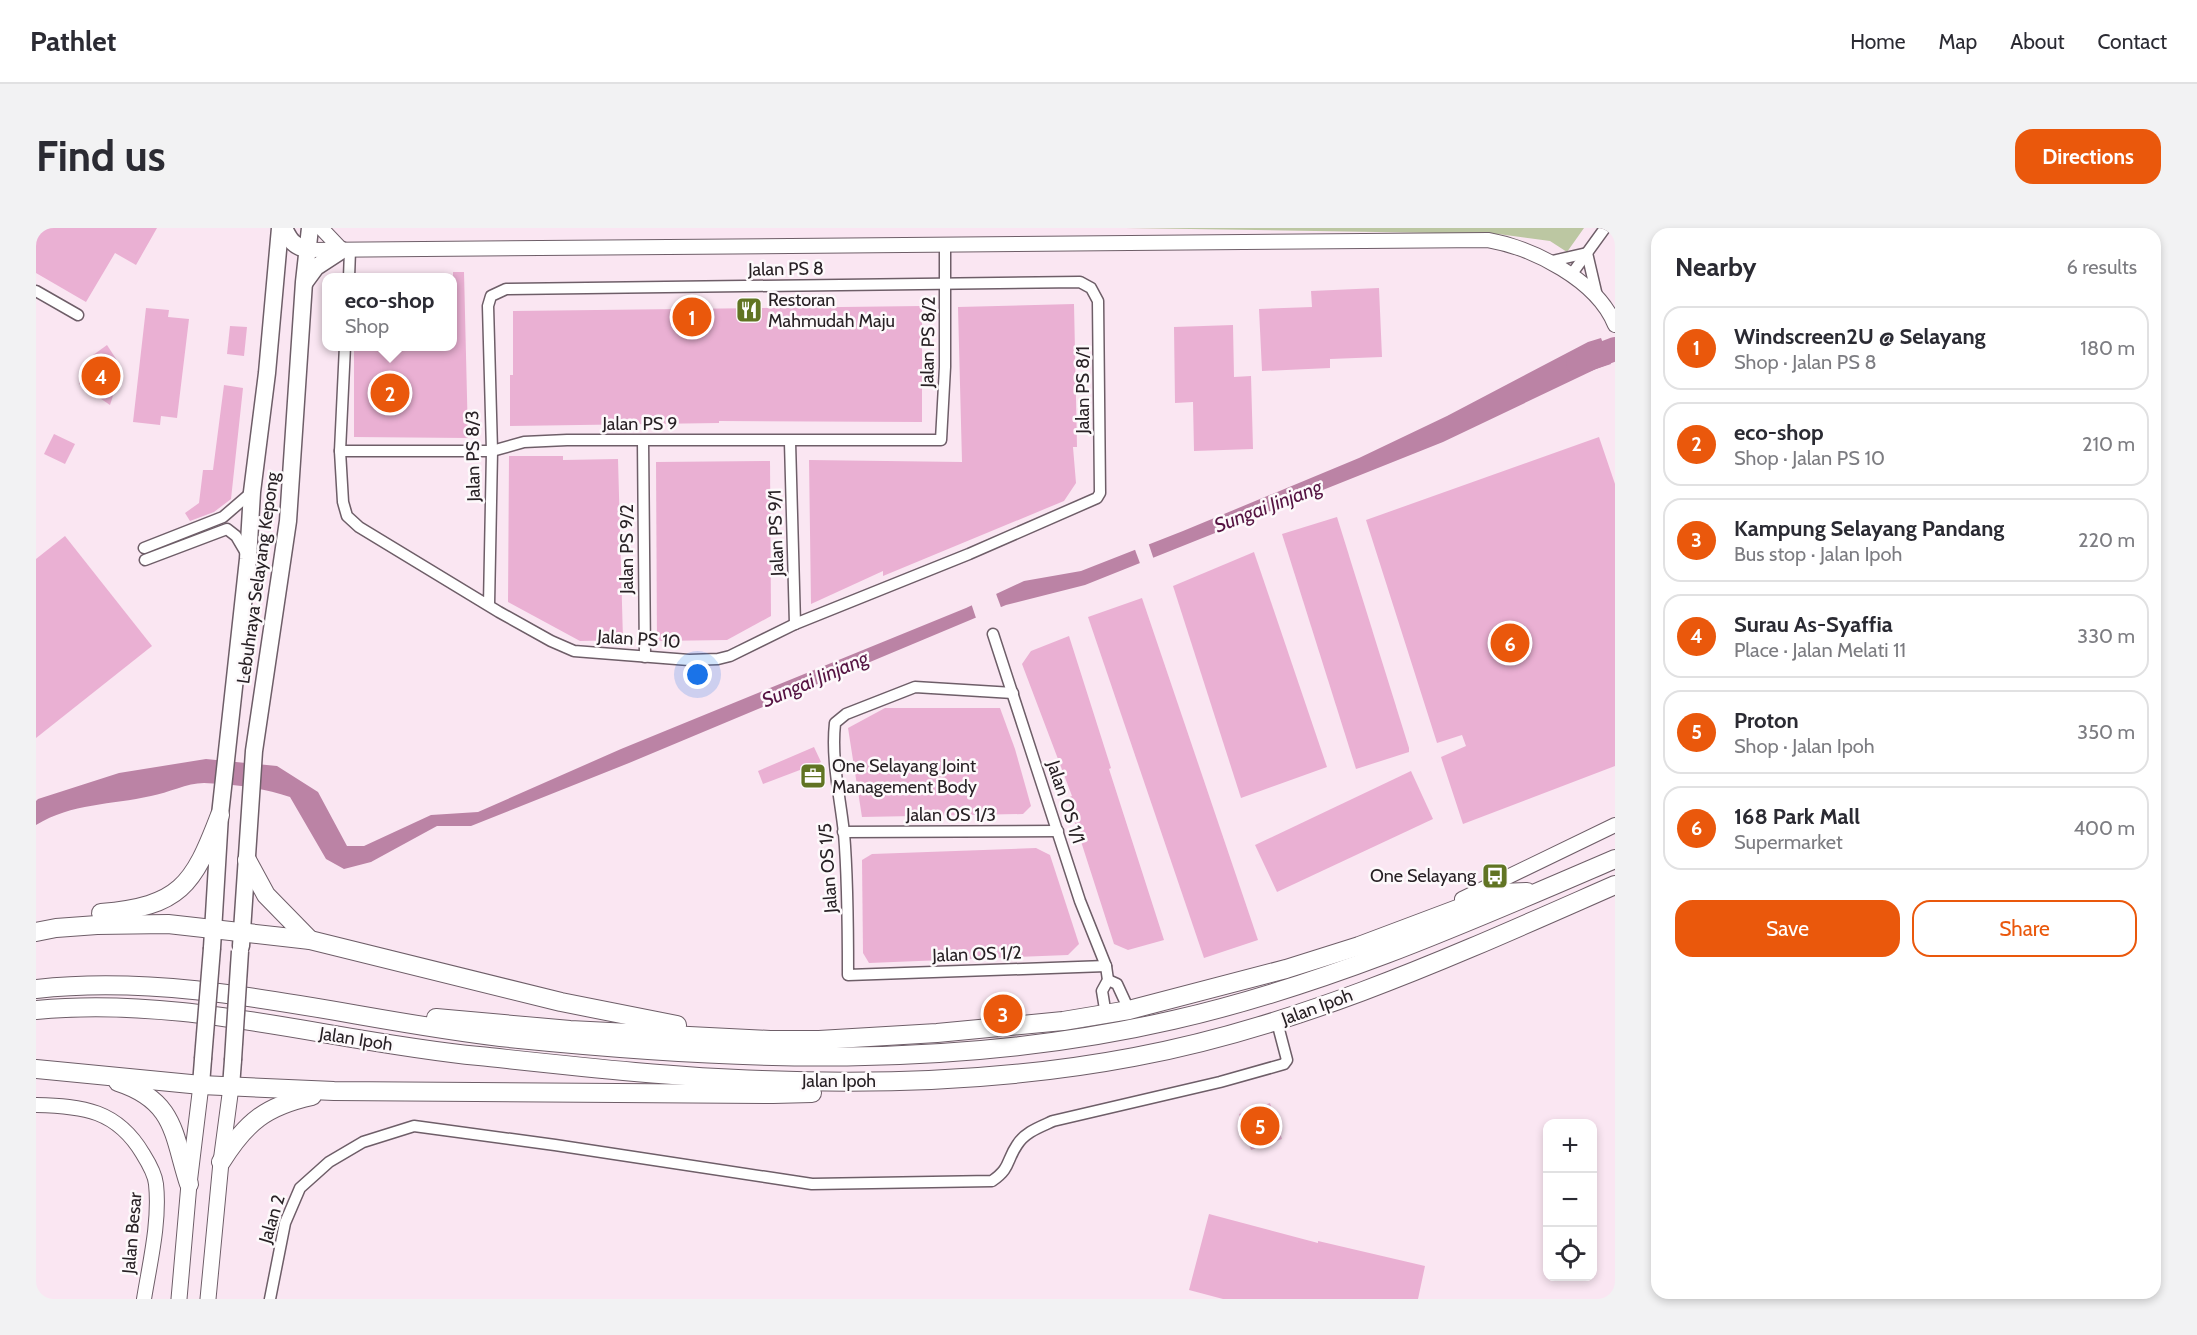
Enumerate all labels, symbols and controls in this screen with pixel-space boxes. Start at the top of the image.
text: Pathlet [30,24,116,58]
text: Home [1850,29,1906,54]
text: Map [1939,29,1977,54]
text: About [2010,29,2064,54]
text: Contact [2097,29,2167,54]
button: Directions [2015,129,2161,184]
text: Find us [36,130,165,182]
text: Nearby [1675,251,1756,283]
text: 6 results [2066,255,2137,279]
street label: Jalan PS 8 [747,257,824,281]
popup [322,273,457,351]
text: eco-shop [345,287,434,314]
place label: Restoran Mahmudah Maju [768,289,895,332]
pin: 1 [672,294,712,340]
restaurant icon: Restoran Mahmudah Maju [734,295,764,325]
street label: Jalan PS 8/2 [916,296,940,389]
text: Shop [345,314,389,338]
text: Windscreen2U @ Selayang [1734,323,1986,350]
text: 1 [1693,336,1700,360]
text: 180 m [2080,336,2135,360]
street label: Jalan PS 8/1 [1072,346,1094,435]
text: Shop · Jalan PS 8 [1734,350,1877,374]
pin: 4 [82,354,120,398]
pin: 2 [370,370,410,416]
street label: Jalan PS 8/3 [461,410,485,503]
street label: Jalan PS 9 [601,413,678,435]
text: eco-shop [1734,419,1824,446]
text: 2 [1691,432,1702,456]
text: 210 m [2082,432,2135,456]
text: Shop · Jalan PS 10 [1734,446,1885,470]
street label: Lebuhraya Selayang Kepong [232,470,284,685]
water label: Sungai Jinjang [1211,474,1326,538]
street label: Jalan PS 9/1 [764,490,789,577]
street label: Jalan PS 9/2 [616,504,638,595]
text: Kampung Selayang Pandang [1734,515,2004,542]
text: 3 [1691,528,1702,552]
text: 220 m [2078,528,2135,552]
text: Bus stop · Jalan Ipoh [1734,542,1902,566]
text: Surau As-Syaffia [1734,611,1893,638]
pin: 6 [1490,620,1530,666]
text: 4 [1690,624,1703,648]
text: 330 m [2077,624,2135,648]
street label: Jalan PS 10 [596,625,681,653]
text: Place · Jalan Melati 11 [1734,638,1906,662]
water label: Sungai Jinjang [758,645,873,712]
your location [683,660,712,689]
text: Proton [1734,707,1799,734]
text: 5 [1691,720,1702,744]
text: 350 m [2077,720,2135,744]
text: Shop · Jalan Ipoh [1734,734,1875,758]
place label: One Selayang Joint Management Body [832,755,977,798]
street label: Jalan OS 1/1 [1042,757,1090,846]
office icon: One Selayang Joint Management Body [798,761,828,791]
text: 168 Park Mall [1734,803,1860,830]
street label: Jalan OS 1/3 [905,804,996,826]
text: 6 [1691,816,1702,840]
text: 400 m [2073,816,2135,840]
street label: Jalan OS 1/5 [814,822,842,915]
text: Supermarket [1734,830,1843,854]
bus stop icon: One Selayang [1480,861,1510,891]
place label: One Selayang [1370,865,1477,887]
button: Save [1675,900,1900,957]
button: Share [1912,900,2137,957]
street label: Jalan OS 1/2 [931,941,1022,967]
street label: Jalan Ipoh [1277,984,1356,1030]
pin: 3 [984,992,1022,1036]
street label: Jalan Ipoh [317,1022,394,1056]
street label: Jalan Ipoh [801,1070,876,1092]
pin: 5 [1240,1104,1280,1148]
map controls [1543,1119,1597,1281]
button: + [1543,1119,1597,1173]
button: − [1543,1173,1597,1227]
street label: Jalan Besar [117,1191,147,1276]
street label: Jalan 2 [254,1192,290,1247]
button: locate [1543,1227,1597,1281]

